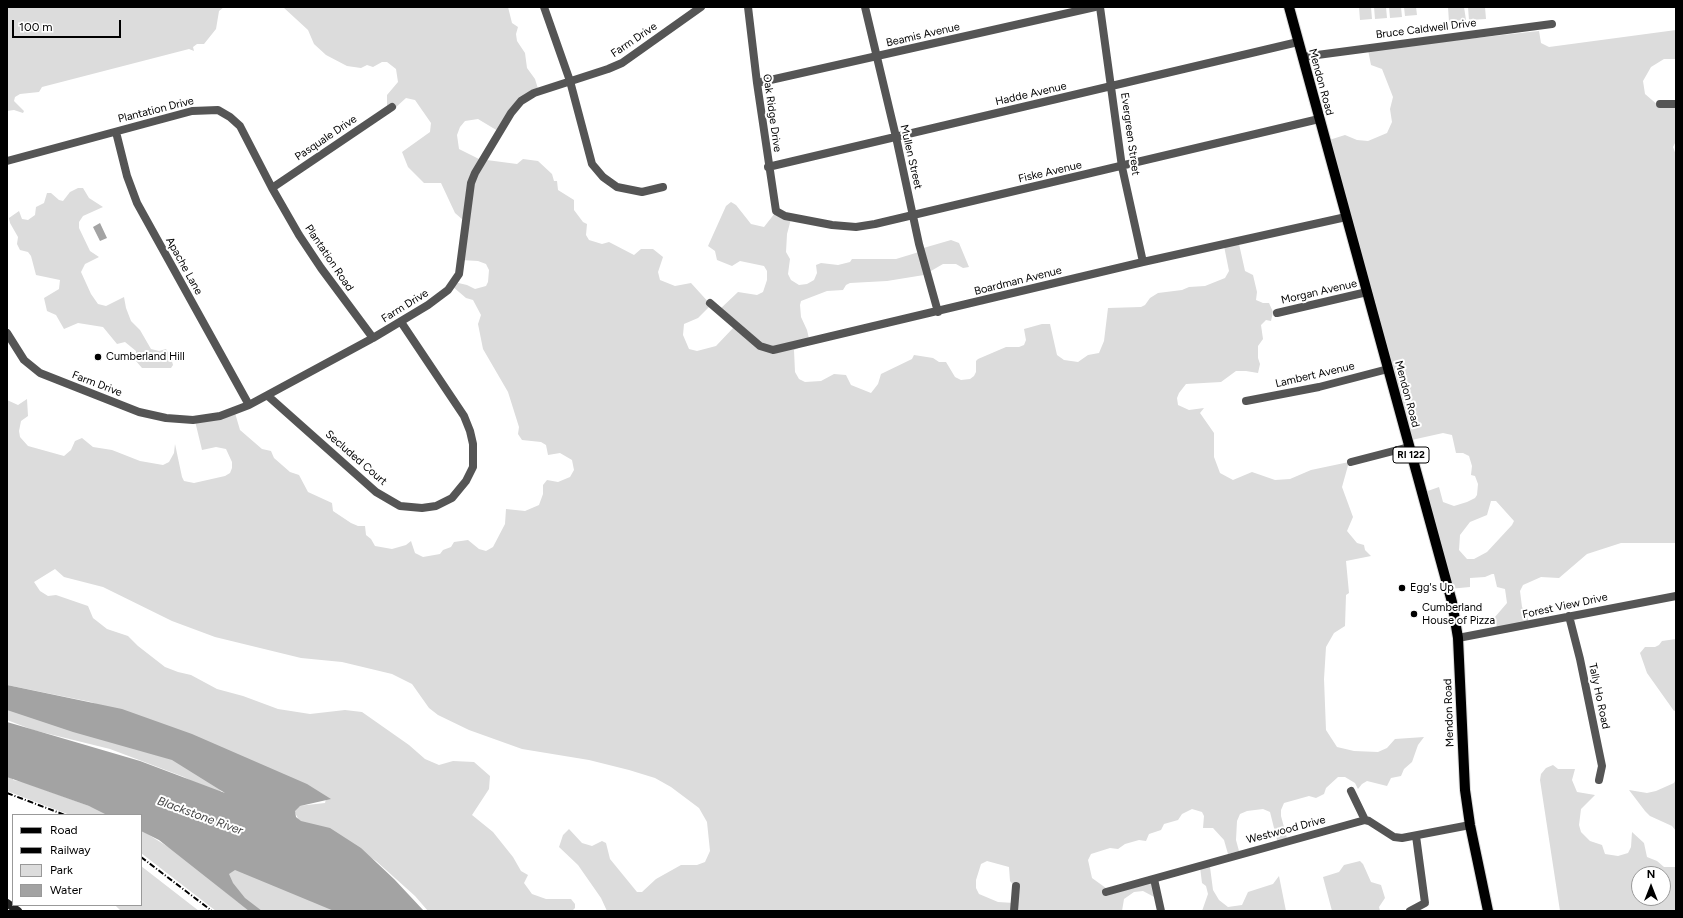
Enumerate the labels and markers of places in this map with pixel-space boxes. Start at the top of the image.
place label: Cumberland Hill [106,350,185,364]
marker: Cumberland Hill [93,352,103,362]
place label: Egg's Up [1410,581,1454,595]
marker: Egg's Up [1397,583,1407,593]
place label: Cumberland House of Pizza [1422,601,1495,627]
marker: Cumberland House of Pizza [1409,609,1419,619]

